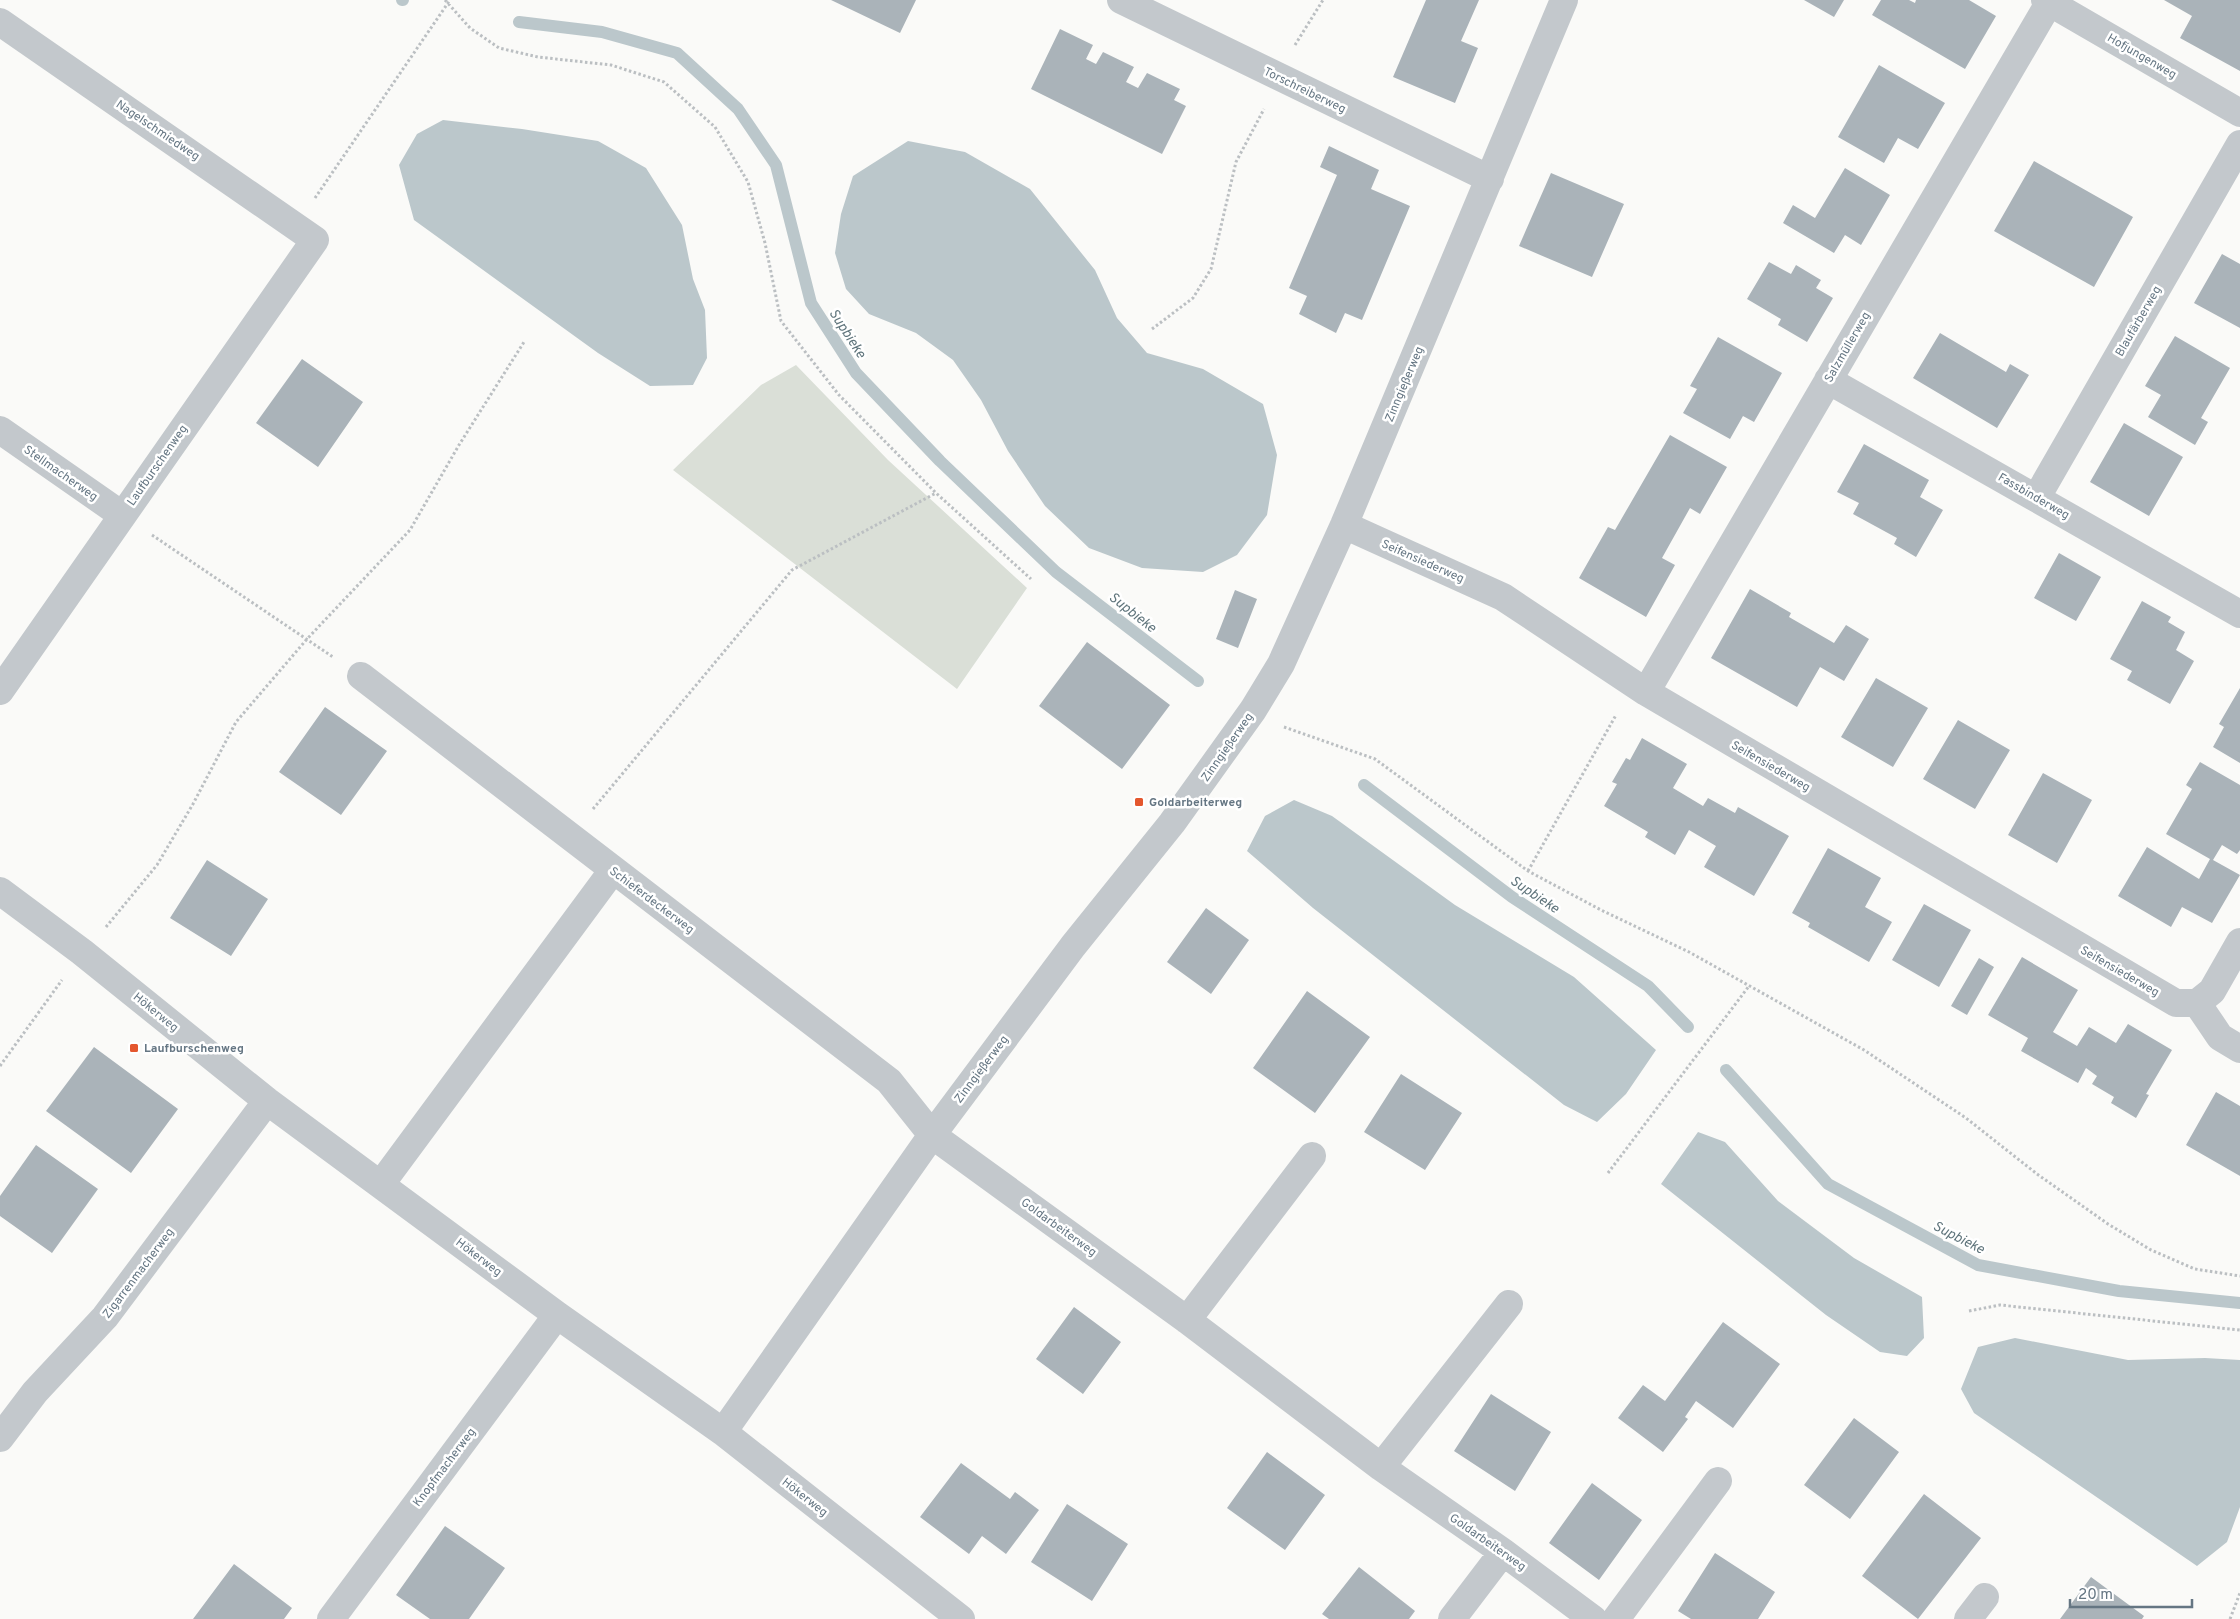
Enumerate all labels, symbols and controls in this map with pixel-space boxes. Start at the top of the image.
street label: Hofjungenweg [2104,31,2179,83]
street label: Torschreiberweg [1261,64,1348,118]
street label: Nagelschmiedweg [112,97,202,165]
street label: Blaufärberweg [2112,283,2166,360]
water label: Supbieke [825,306,869,362]
street label: Salzmüllerweg [1821,309,1875,386]
street label: Zinngießerweg [1382,344,1428,425]
street label: Laufburschenweg [124,422,192,509]
street label: Stellmacherweg [20,442,101,505]
street label: Fassbinderweg [1995,470,2072,524]
street label: Seifensiederweg [1379,537,1466,587]
water label: Supbieke [1105,589,1160,637]
street label: Zinngießerweg [1198,710,1258,785]
street label: Seifensiederweg [1728,738,1813,796]
place label: Goldarbeiterweg [1149,795,1242,811]
marker: Goldarbeiterweg [1133,796,1145,808]
street label: Schieferdeckerweg [606,864,697,938]
water label: Supbieke [1506,873,1563,918]
street label: Seifensiederweg [2077,943,2162,1001]
street label: Hökerweg [129,989,181,1036]
street label: Zinngießerweg [951,1033,1012,1107]
place label: Laufburschenweg [144,1041,244,1057]
marker: Laufburschenweg [128,1042,140,1054]
street label: Goldarbeiterweg [1017,1195,1099,1261]
water label: Supbieke [1930,1218,1988,1259]
street label: Zigarrenmacherweg [99,1225,178,1322]
street label: Hökerweg [452,1235,505,1281]
street label: Knopfmacherweg [410,1425,480,1510]
street label: Hökerweg [778,1475,831,1521]
street label: Goldarbeiterweg [1446,1510,1529,1575]
scale bar [2070,1576,2192,1608]
text: 20 m [2078,1586,2113,1605]

